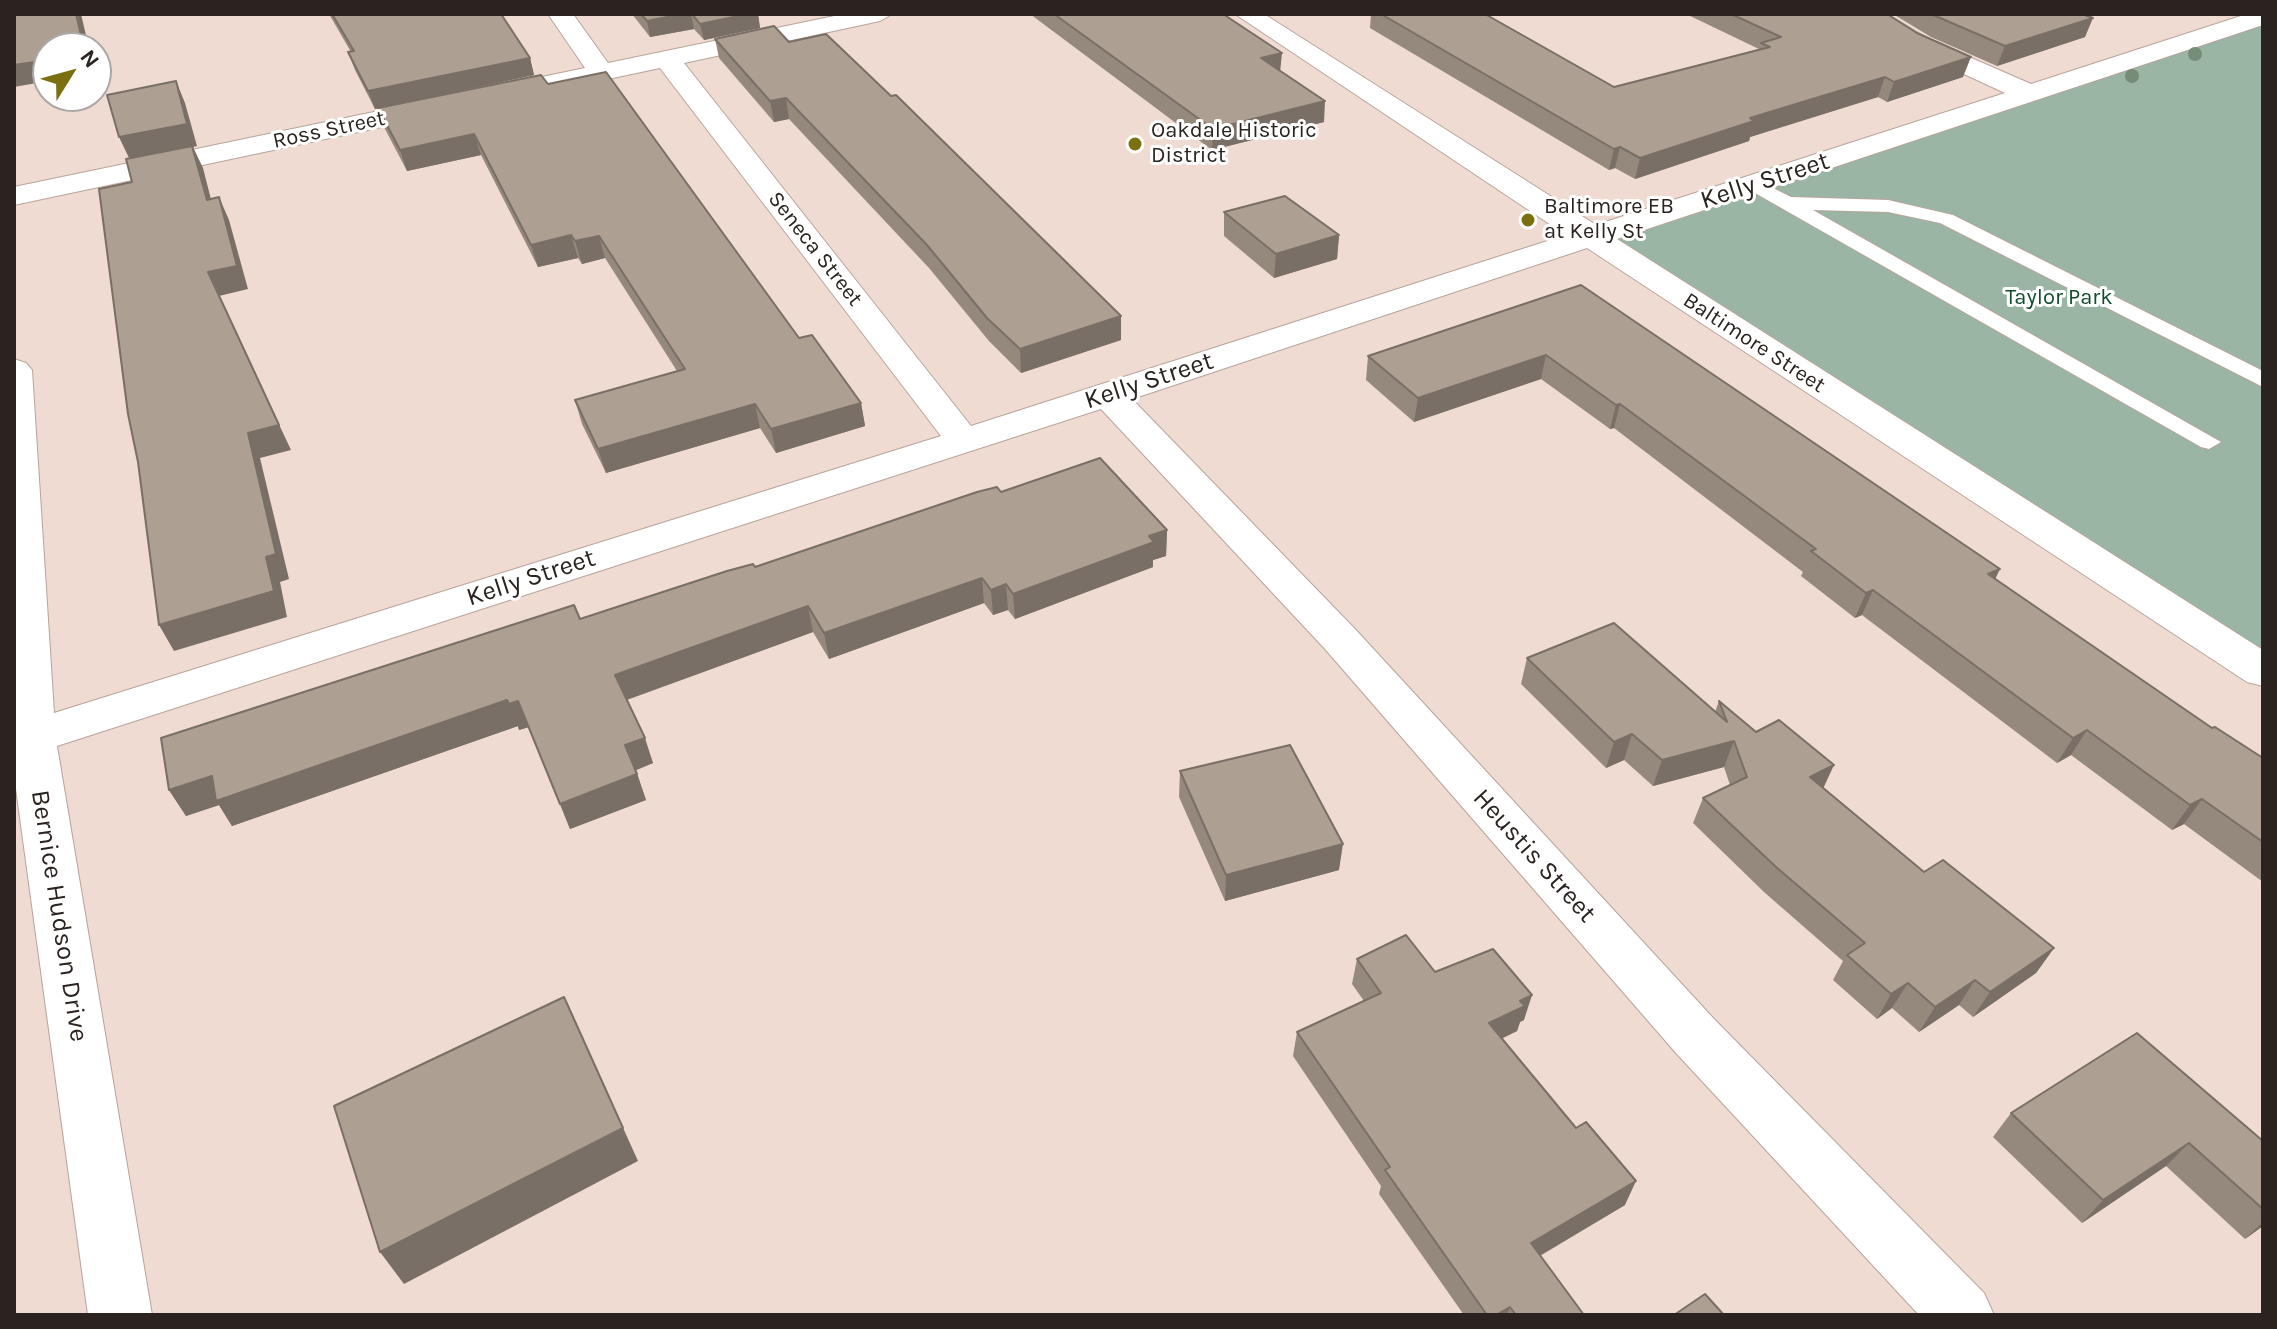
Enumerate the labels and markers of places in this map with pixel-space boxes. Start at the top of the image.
place label: Oakdale Historic District [1151,118,1317,170]
marker: Oakdale Historic District [1126,135,1144,153]
place label: Baltimore EB at Kelly St [1544,194,1674,246]
marker: Baltimore EB at Kelly St [1519,211,1537,229]

